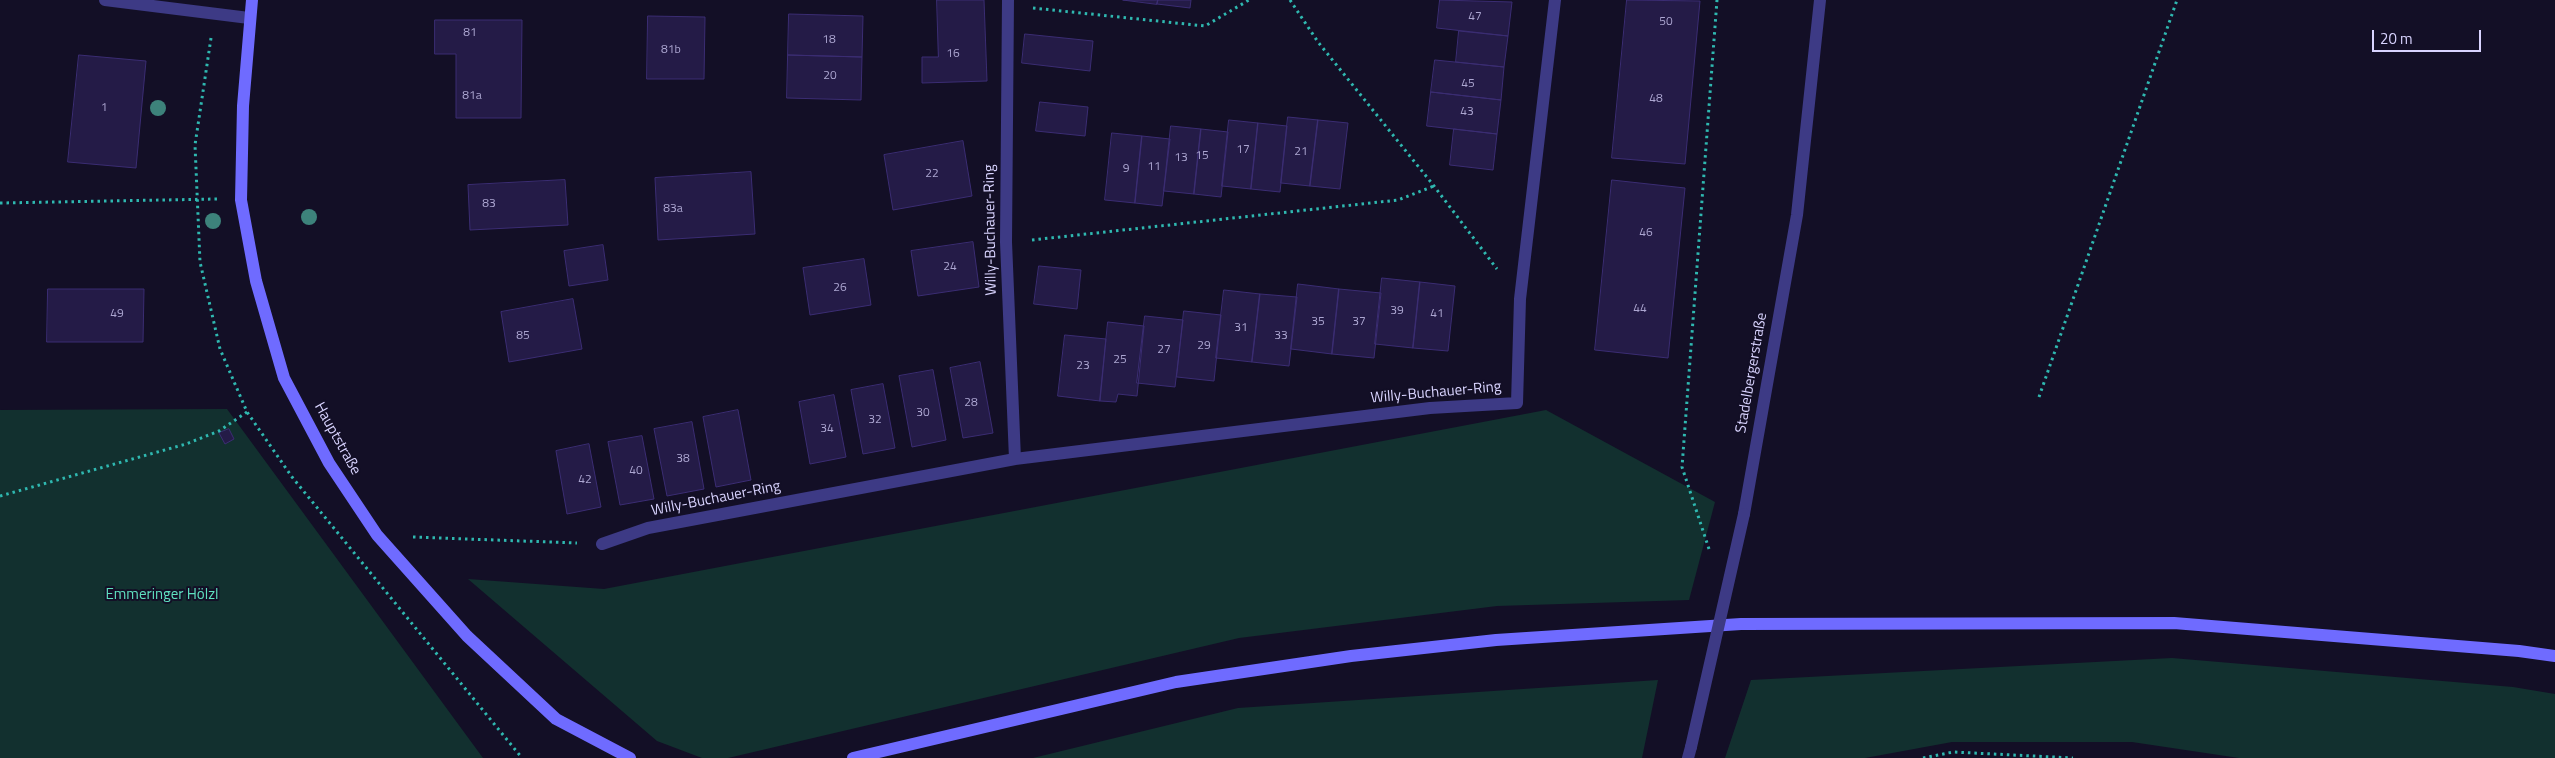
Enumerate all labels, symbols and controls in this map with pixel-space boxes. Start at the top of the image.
house number: 47 [1468,10,1482,24]
house number: 50 [1659,15,1673,29]
scale bar [2375,20,2484,52]
house number: 81 [463,26,477,40]
text: 20 m [2380,27,2413,50]
house number: 18 [822,33,836,47]
house number: 81b [661,43,681,57]
house number: 16 [946,47,960,61]
house number: 20 [823,69,837,83]
house number: 45 [1461,77,1475,91]
house number: 81a [462,89,482,103]
house number: 48 [1649,92,1663,106]
house number: 1 [101,101,107,115]
house number: 43 [1460,105,1474,119]
house number: 17 [1236,143,1250,157]
house number: 21 [1294,145,1308,159]
house number: 15 [1195,149,1209,163]
house number: 13 [1174,151,1188,165]
house number: 11 [1147,160,1161,174]
house number: 9 [1123,162,1129,176]
street label: Willy-Buchauer-Ring [981,164,1001,296]
house number: 22 [925,167,939,181]
house number: 83 [482,197,496,211]
house number: 83a [663,202,683,216]
house number: 46 [1639,226,1653,240]
house number: 24 [943,260,957,274]
house number: 26 [833,281,847,295]
house number: 44 [1633,302,1647,316]
house number: 39 [1390,304,1404,318]
house number: 49 [110,307,124,321]
house number: 41 [1430,307,1444,321]
street label: Stadelbergerstraße [1733,311,1771,435]
house number: 35 [1311,315,1325,329]
house number: 37 [1352,315,1366,329]
house number: 31 [1234,321,1248,335]
house number: 85 [516,329,530,343]
house number: 33 [1274,329,1288,343]
house number: 29 [1197,339,1211,353]
house number: 27 [1157,343,1171,357]
house number: 25 [1113,353,1127,367]
house number: 23 [1076,359,1090,373]
street label: Willy-Buchauer-Ring [1370,378,1502,408]
house number: 28 [964,396,978,410]
street label: Hauptstraße [310,400,364,478]
house number: 30 [916,406,930,420]
house number: 32 [868,413,882,427]
house number: 34 [820,422,834,436]
house number: 38 [676,452,690,466]
house number: 40 [629,464,643,478]
house number: 42 [578,473,592,487]
street label: Willy-Buchauer-Ring [650,478,782,520]
park label: Emmeringer Hölzl [106,586,218,604]

